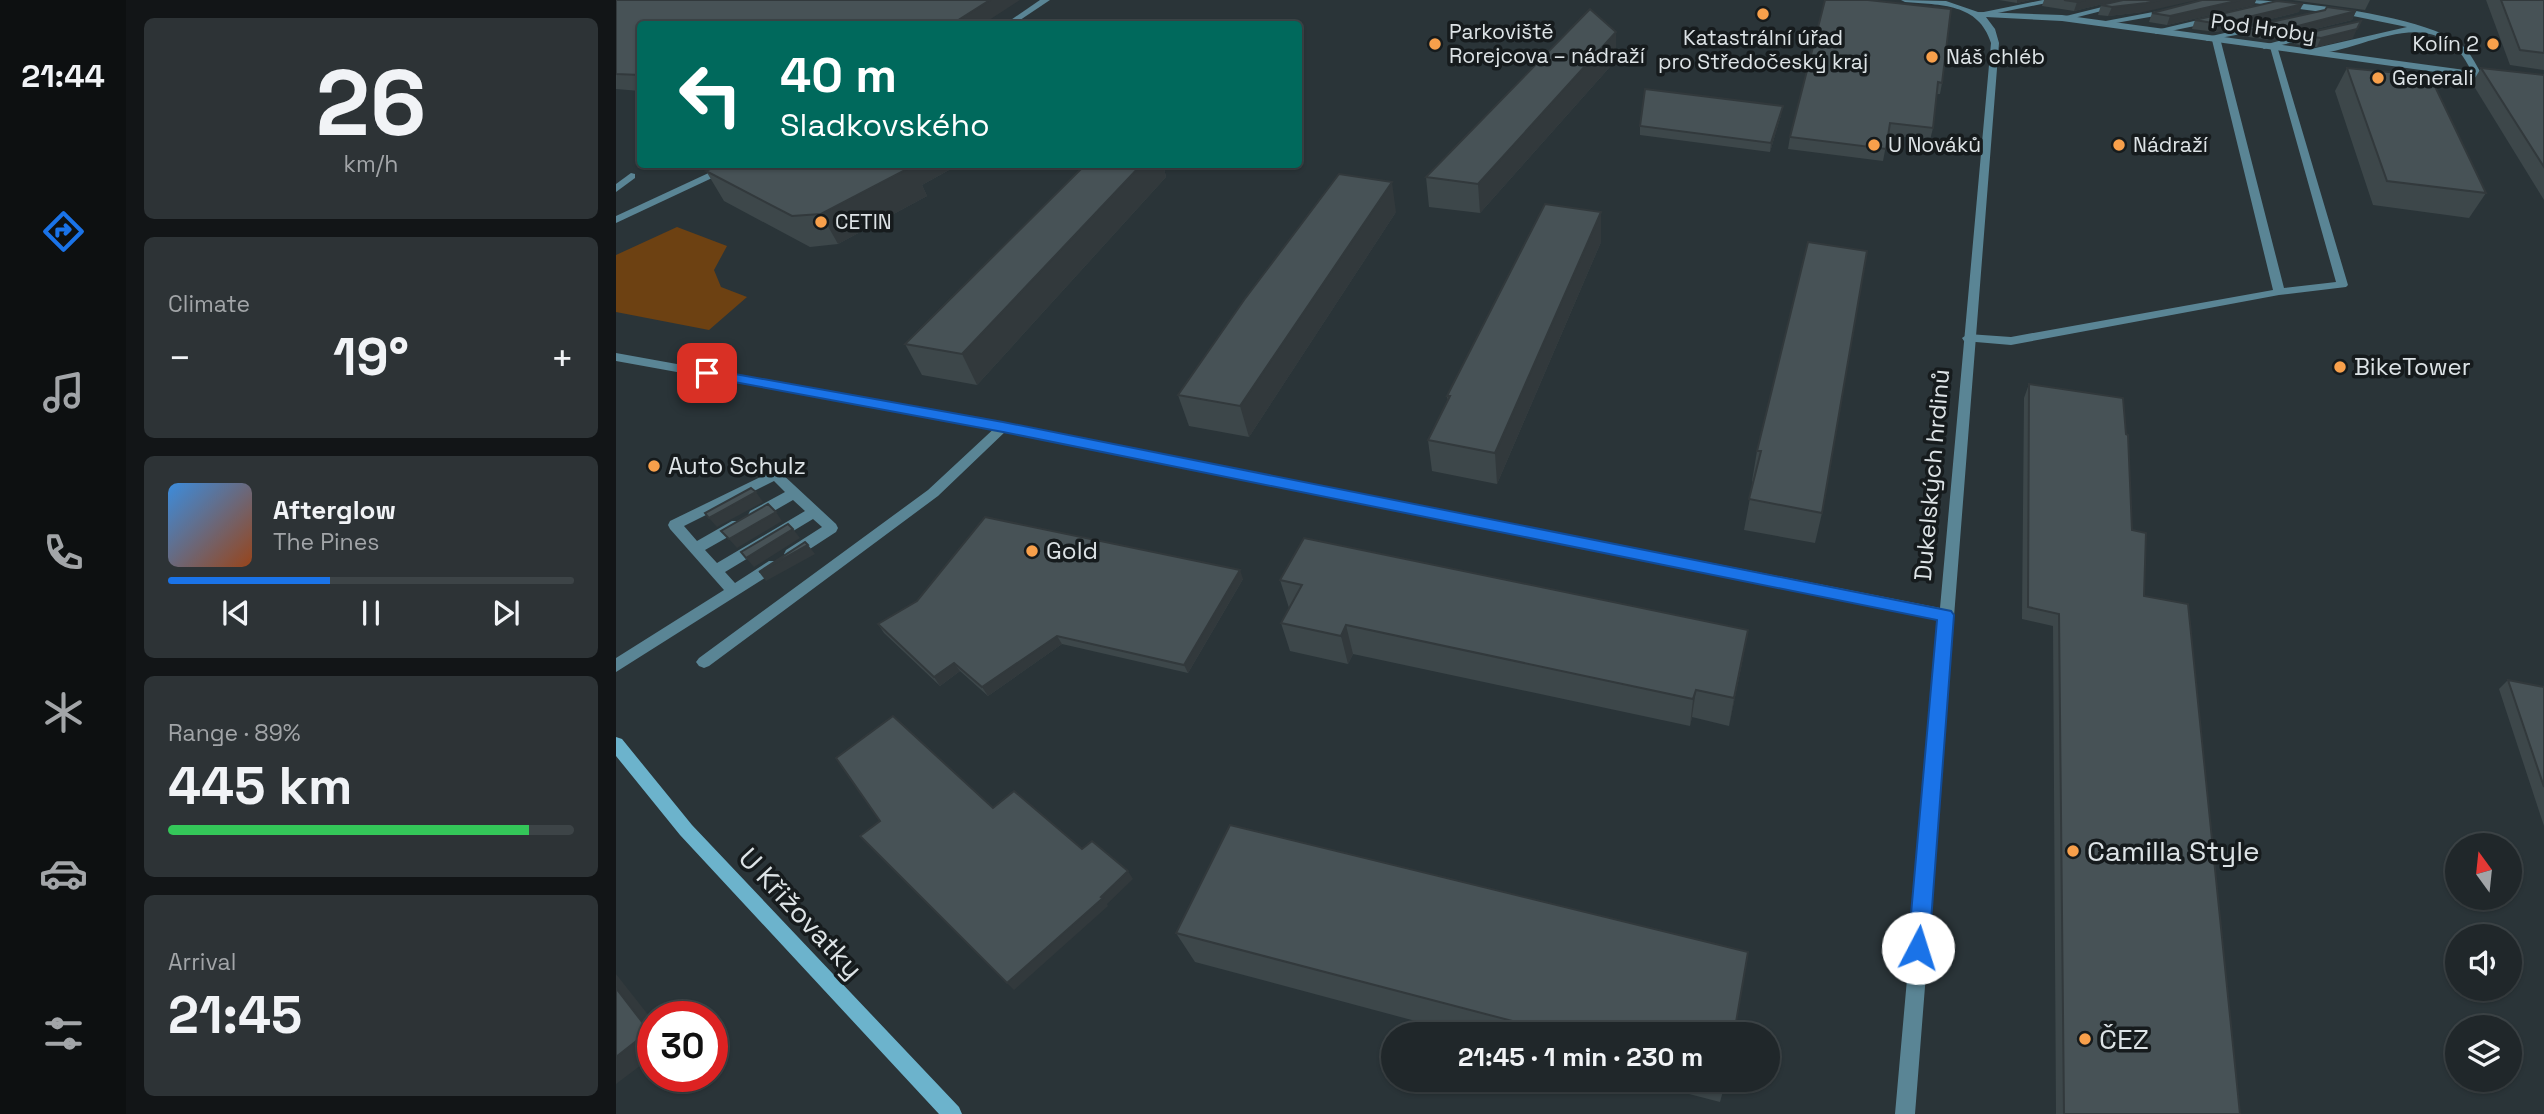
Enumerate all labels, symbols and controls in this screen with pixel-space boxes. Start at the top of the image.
marker: Katastrální úřad pro Středočeský kraj [1755,6,1771,22]
street label: Pod Hroby [2209,7,2317,48]
place label: Parkoviště Rorejcova – nádraží [1449,18,1646,69]
place label: Katastrální úřad pro Středočeský kraj [1658,24,1868,75]
place label: Kolín 2 [2412,30,2479,57]
marker: Parkoviště Rorejcova – nádraží [1427,36,1443,52]
marker: Kolín 2 [2485,36,2501,52]
place label: Náš chléb [1946,43,2045,70]
text: 40 m [780,44,897,106]
text: 26 [316,45,426,162]
icon: left [665,49,756,140]
marker: Náš chléb [1924,49,1940,65]
text: 21:44 [21,56,105,96]
place label: Generali [2392,64,2474,91]
marker: Generali [2370,70,2386,86]
text: Sladkovského [780,105,990,145]
place label: U Nováků [1888,131,1981,158]
place label: Nádraží [2133,131,2209,158]
marker: U Nováků [1866,137,1882,153]
marker: Nádraží [2111,137,2127,153]
text: km/h [344,149,398,179]
icon: directions [39,207,88,256]
place label: CETIN [835,208,892,235]
marker: CETIN [813,214,829,230]
text: Climate [168,289,250,319]
text: 19° [333,324,409,390]
text: − [168,334,192,382]
text: + [550,334,574,382]
pin [677,343,737,403]
place label: BikeTower [2354,351,2471,382]
icon: arrive [688,354,726,392]
marker: BikeTower [2332,359,2348,375]
icon: music [39,368,88,417]
street label: Dukelských hrdinů [1907,368,1956,582]
place label: Auto Schulz [668,450,806,481]
marker: Auto Schulz [646,458,662,474]
text: Afterglow [273,493,396,527]
text: The Pines [273,527,379,557]
icon: phone [39,528,88,577]
place label: Gold [1046,535,1098,566]
marker: Gold [1024,543,1040,559]
icon: previous [217,594,255,632]
icon: pause [352,594,390,632]
icon: next [487,594,525,632]
icon: climate [39,688,88,737]
text: Range · 89% [168,718,301,748]
text: 445 km [168,753,352,819]
place label: Camilla Style [2087,833,2260,869]
north arrow [2445,833,2522,910]
map controls [2445,833,2522,1092]
street label: U Křižovatky [731,840,871,986]
marker: Camilla Style [2065,843,2081,859]
icon: car [39,849,88,898]
position arrow [1881,911,1955,985]
button: sound [2445,924,2522,1001]
text: Arrival [168,947,236,977]
text: 21:45 [168,982,302,1048]
speed limit sign: 30 [637,1001,728,1092]
icon: filters [39,1009,88,1058]
button: layers [2445,1015,2522,1092]
place label: ČEZ [2099,1021,2149,1057]
marker: ČEZ [2077,1031,2093,1047]
text: 21:45 · 1 min · 230 m [1458,1040,1703,1074]

